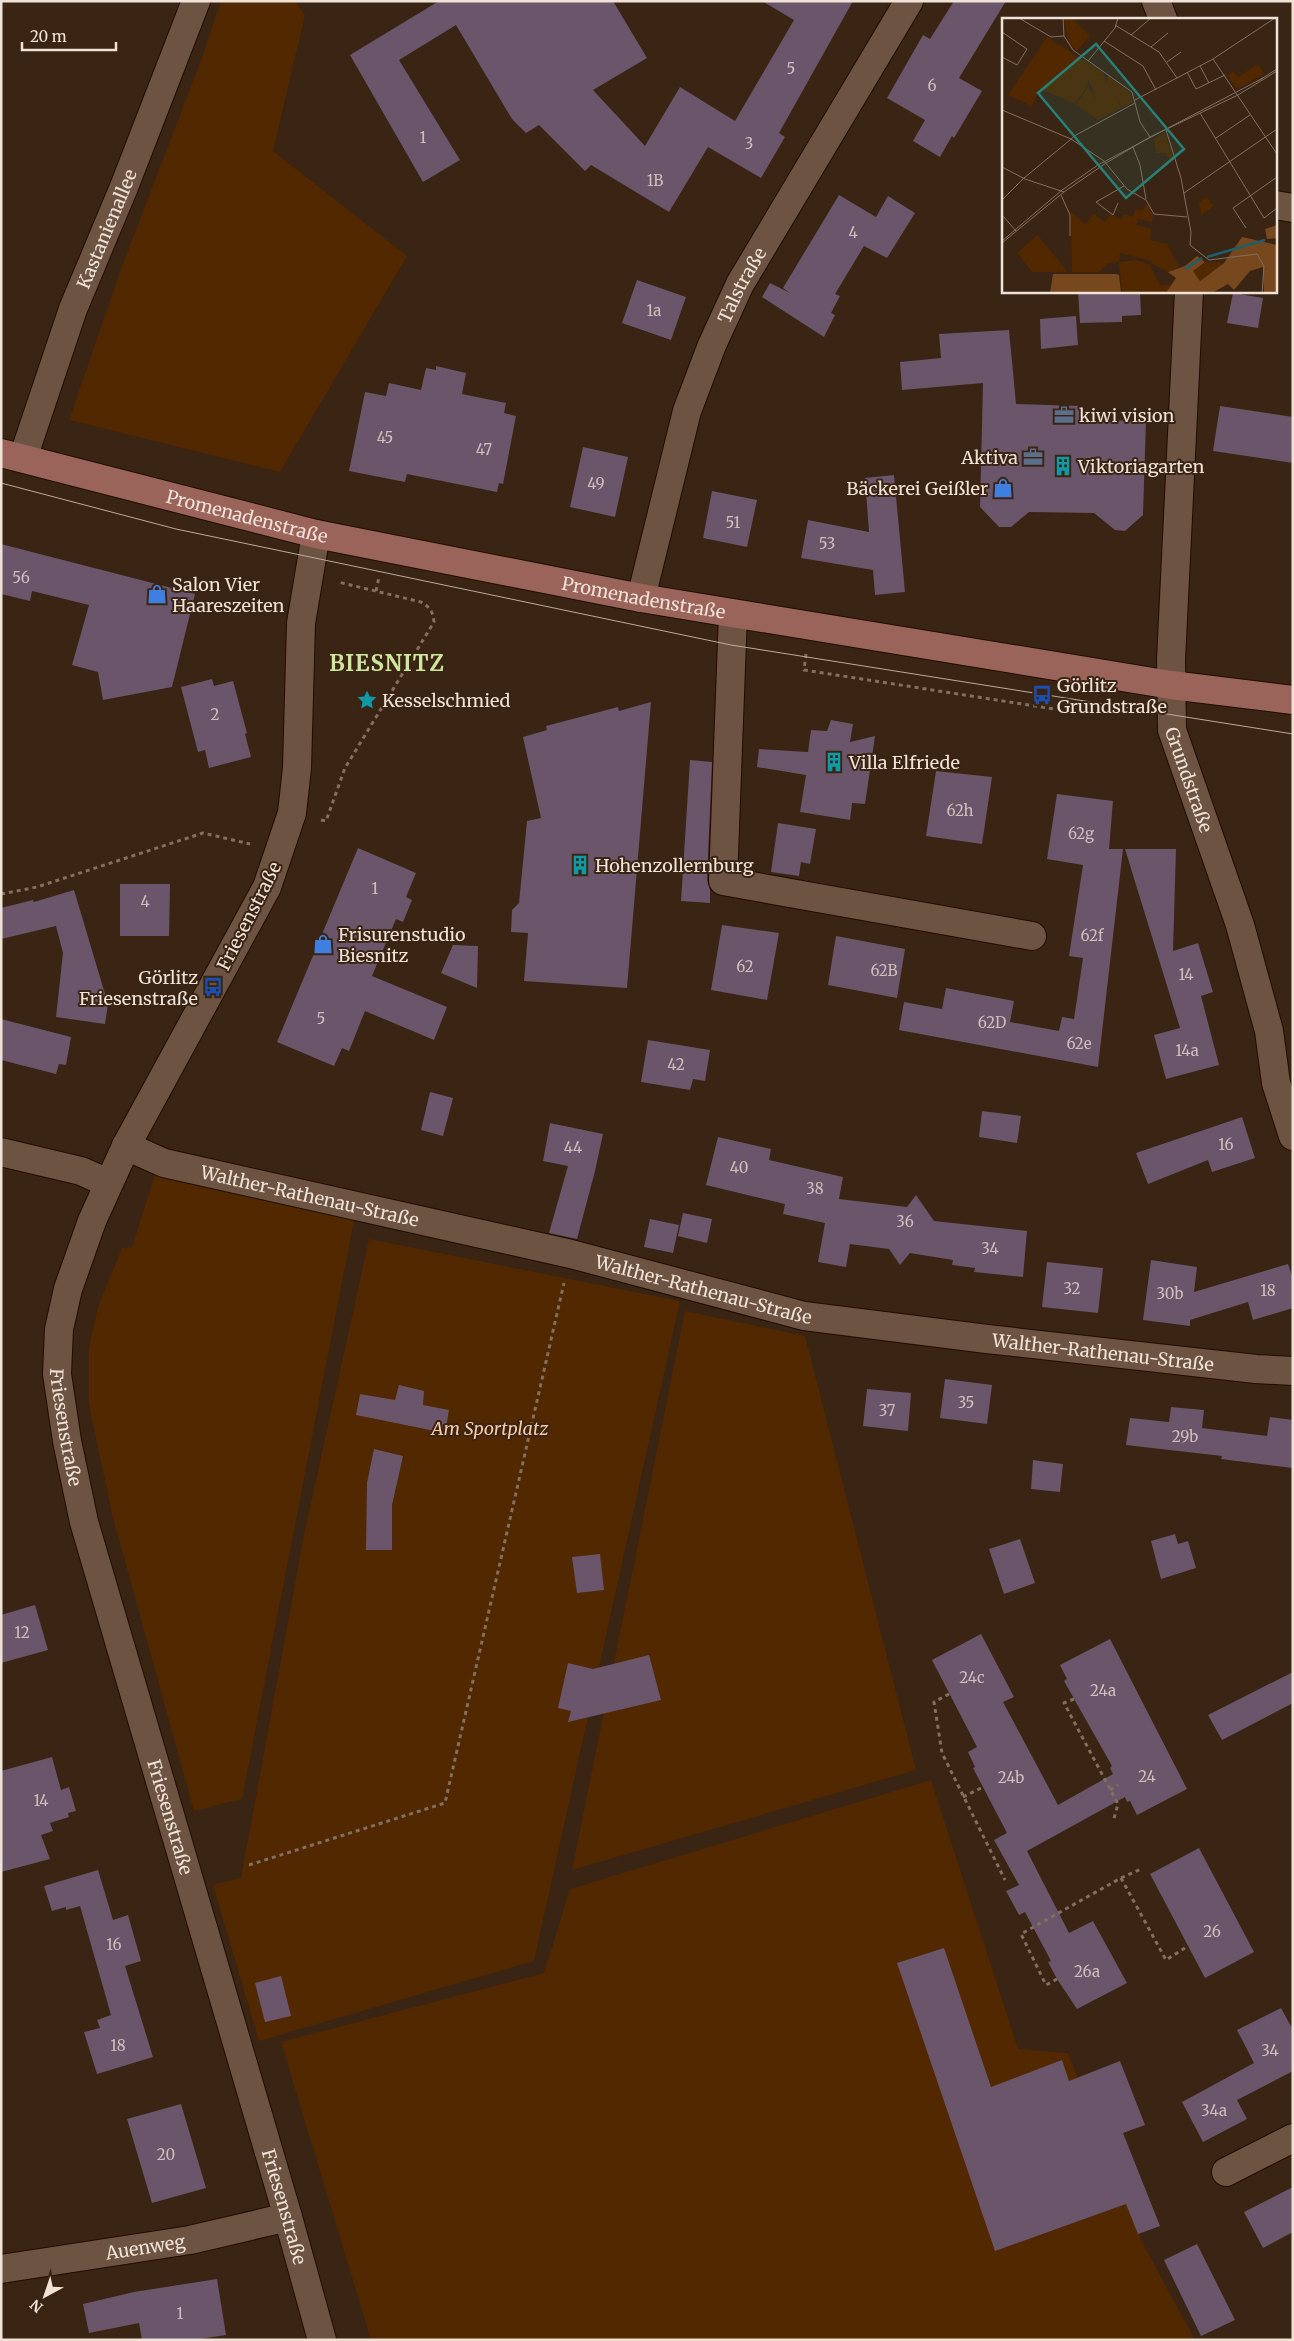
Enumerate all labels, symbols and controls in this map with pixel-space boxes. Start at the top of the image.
inset map [1002,18,1276,292]
scale bar [22,20,116,52]
text: 20 m [30,27,67,46]
house number: 5 [787,59,795,78]
house number: 6 [927,76,937,95]
house number: 1 [420,128,427,147]
house number: 3 [745,134,753,153]
street label: Kastanienallee [71,166,141,292]
house number: 1B [647,171,663,190]
house number: 4 [848,223,858,242]
street label: Talstraße [712,243,771,327]
house number: 1a [647,301,661,320]
office icon: kiwi vision [1053,404,1075,426]
place label: kiwi vision [1079,404,1175,427]
house number: 45 [377,428,393,447]
house number: 47 [476,440,493,459]
place label: Aktiva [960,446,1018,469]
office icon: Aktiva [1022,446,1044,468]
building icon: Viktoriagarten [1052,455,1074,477]
place label: Viktoriagarten [1077,455,1204,478]
house number: 49 [587,474,605,493]
place label: Bäckerei Geißler [846,477,988,500]
shop icon: Bäckerei Geißler [992,477,1014,499]
street label: Promenadenstraße [164,484,330,548]
house number: 51 [726,513,741,532]
house number: 53 [819,534,835,553]
house number: 56 [12,568,30,587]
street label: Promenadenstraße [560,571,727,623]
place label: Salon Vier Haareszeiten [172,573,284,617]
shop icon: Salon Vier Haareszeiten [146,583,168,605]
district label: BIESNITZ [329,649,445,677]
place label: Görlitz Grundstraße [1057,674,1167,718]
bus stop icon: Görlitz Grundstraße [1031,684,1053,706]
place icon: Kesselschmied [356,689,378,711]
place label: Kesselschmied [382,689,511,712]
house number: 2 [211,705,220,724]
street label: Grundstraße [1160,724,1218,835]
building icon: Villa Elfriede [823,751,845,773]
place label: Villa Elfriede [848,751,960,774]
house number: 62h [946,801,974,820]
house number: 62g [1068,824,1094,843]
building icon: Hohenzollernburg [569,854,591,876]
place label: Hohenzollernburg [595,854,754,877]
street label: Friesenstraße [212,858,286,974]
house number: 1 [372,879,379,898]
house number: 4 [140,892,150,911]
place label: Frisurenstudio Biesnitz [338,923,466,967]
house number: 62f [1081,926,1105,945]
shop icon: Frisurenstudio Biesnitz [312,933,334,955]
house number: 62 [736,957,754,976]
house number: 62B [870,961,898,980]
house number: 14 [1178,965,1194,984]
place label: Görlitz Friesenstraße [79,966,198,1010]
bus stop icon: Görlitz Friesenstraße [202,976,224,998]
house number: 5 [317,1009,325,1028]
house number: 62D [978,1013,1006,1032]
house number: 62e [1066,1034,1092,1053]
house number: 14a [1175,1041,1199,1060]
house number: 42 [667,1055,685,1074]
house number: 16 [1218,1135,1234,1154]
house number: 44 [564,1138,582,1157]
house number: 40 [730,1158,748,1177]
street label: Walther-Rathenau-Straße [197,1160,421,1231]
house number: 38 [806,1179,824,1198]
house number: 36 [896,1212,914,1231]
house number: 34 [981,1239,999,1258]
street label: Walther-Rathenau-Straße [592,1249,813,1328]
house number: 32 [1063,1279,1081,1298]
house number: 18 [1260,1281,1276,1300]
house number: 30b [1156,1284,1184,1303]
street label: Walther-Rathenau-Straße [990,1328,1215,1376]
street label: Friesenstraße [45,1368,88,1488]
house number: 35 [958,1393,974,1412]
house number: 37 [879,1401,896,1420]
park label: Am Sportplatz [430,1417,549,1440]
house number: 29b [1172,1427,1198,1446]
house number: 12 [14,1623,30,1642]
house number: 24c [959,1668,985,1687]
house number: 24a [1090,1681,1116,1700]
street label: Friesenstraße [143,1757,198,1877]
house number: 24 [1138,1767,1156,1786]
house number: 24b [998,1768,1024,1787]
house number: 14 [33,1791,49,1810]
house number: 26 [1203,1922,1221,1941]
house number: 16 [106,1935,122,1954]
house number: 26a [1074,1962,1100,1981]
house number: 18 [110,2036,126,2055]
house number: 34 [1261,2041,1279,2060]
house number: 34a [1201,2101,1227,2120]
house number: 20 [157,2145,175,2164]
street label: Friesenstraße [257,2146,312,2267]
street label: Auenweg [103,2229,187,2264]
north arrow [20,2271,70,2321]
text: N [27,2296,47,2316]
house number: 1 [177,2304,184,2323]

